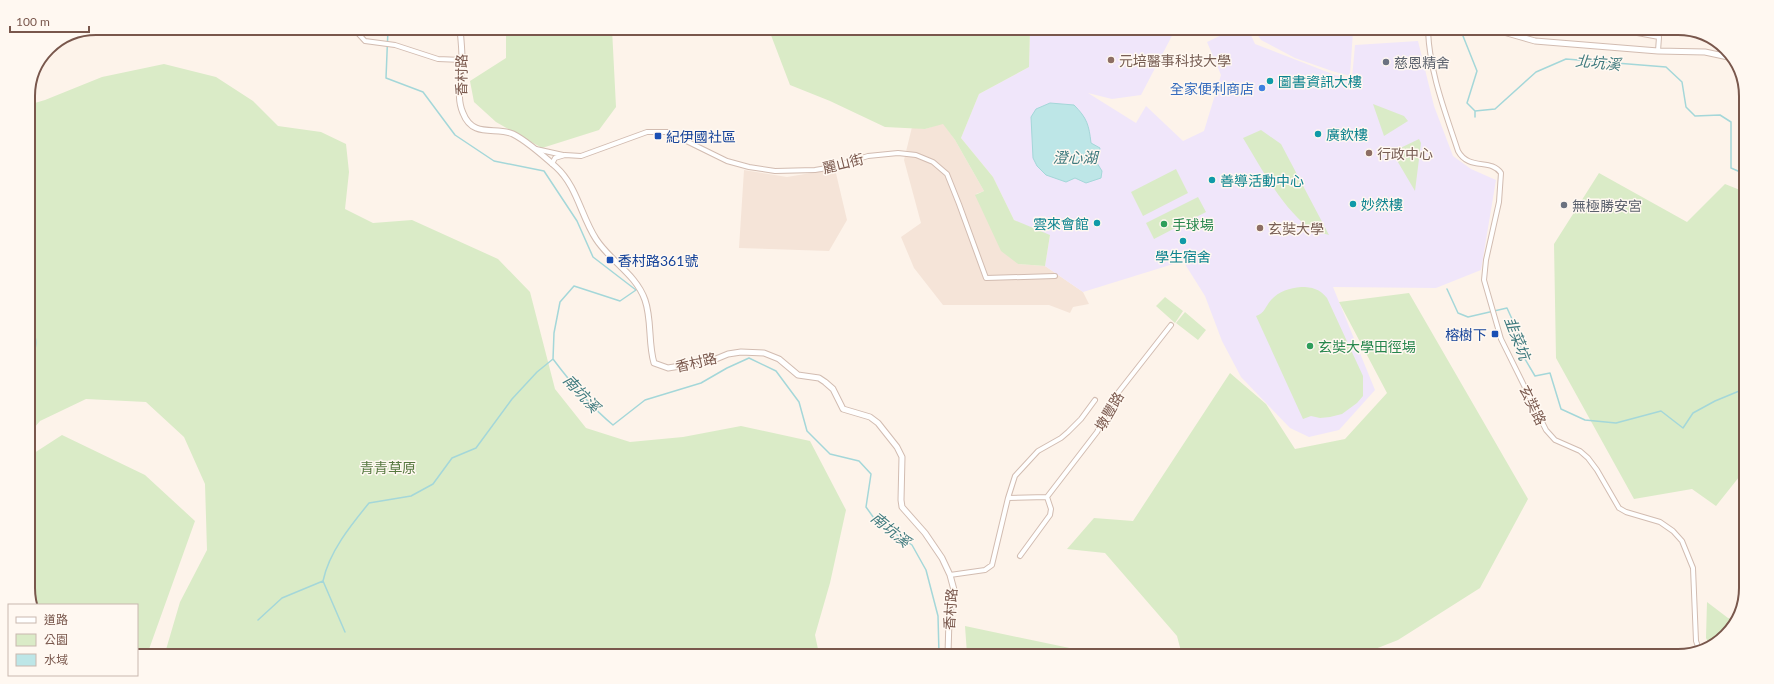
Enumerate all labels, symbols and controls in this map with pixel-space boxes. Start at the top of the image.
scale bar [10,8,89,34]
text: 100 m [16,14,50,29]
water label: 北坑溪 [1575,51,1623,73]
place label: 元培醫事科技大學 [1119,52,1231,69]
street label: 香村路 [452,54,470,96]
place label: 慈恩精舍 [1394,54,1450,71]
marker: 元培醫事科技大學 [1106,55,1116,65]
marker: 慈恩精舍 [1381,57,1391,67]
place label: 圖書資訊大樓 [1278,73,1362,90]
marker: 圖書資訊大樓 [1265,76,1275,86]
place label: 全家便利商店 [1170,80,1254,97]
marker: 全家便利商店 [1257,83,1267,93]
place label: 廣欽樓 [1326,126,1368,143]
place label: 紀伊國社區 [666,128,736,145]
marker: 廣欽樓 [1313,129,1323,139]
marker: 紀伊國社區 [653,131,663,141]
place label: 行政中心 [1377,145,1433,162]
water label: 澄心湖 [1052,148,1099,166]
marker: 行政中心 [1364,148,1374,158]
street label: 麗山街 [821,150,865,176]
place label: 善導活動中心 [1220,172,1304,189]
marker: 善導活動中心 [1207,175,1217,185]
place label: 妙然樓 [1361,196,1403,213]
place label: 無極勝安宮 [1572,197,1642,214]
marker: 妙然樓 [1348,199,1358,209]
marker: 無極勝安宮 [1559,200,1569,210]
place label: 雲來會館 [1033,215,1089,232]
place label: 手球場 [1172,216,1214,233]
marker: 雲來會館 [1092,218,1102,228]
marker: 手球場 [1159,219,1169,229]
place label: 玄奘大學 [1268,220,1324,237]
marker: 玄奘大學 [1255,223,1265,233]
marker: 學生宿舍 [1178,236,1188,246]
place label: 學生宿舍 [1155,248,1211,265]
place label: 香村路361號 [618,252,698,269]
marker: 香村路361號 [605,255,615,265]
water label: 韭菜坑 [1502,314,1535,364]
place label: 榕樹下 [1445,326,1487,343]
marker: 榕樹下 [1490,329,1500,339]
place label: 玄奘大學田徑場 [1318,338,1416,355]
marker: 玄奘大學田徑場 [1305,341,1315,351]
street label: 香村路 [674,349,718,375]
water label: 南坑溪 [560,370,605,417]
street label: 玄奘路 [1516,382,1550,428]
street label: 墩豐路 [1091,389,1127,433]
park label: 青青草原 [360,459,416,476]
water label: 南坑溪 [868,508,916,551]
street label: 香村路 [940,587,960,631]
legend [8,604,138,676]
text: 道路 [44,612,68,627]
text: 公園 [44,632,68,647]
text: 水域 [44,652,68,667]

